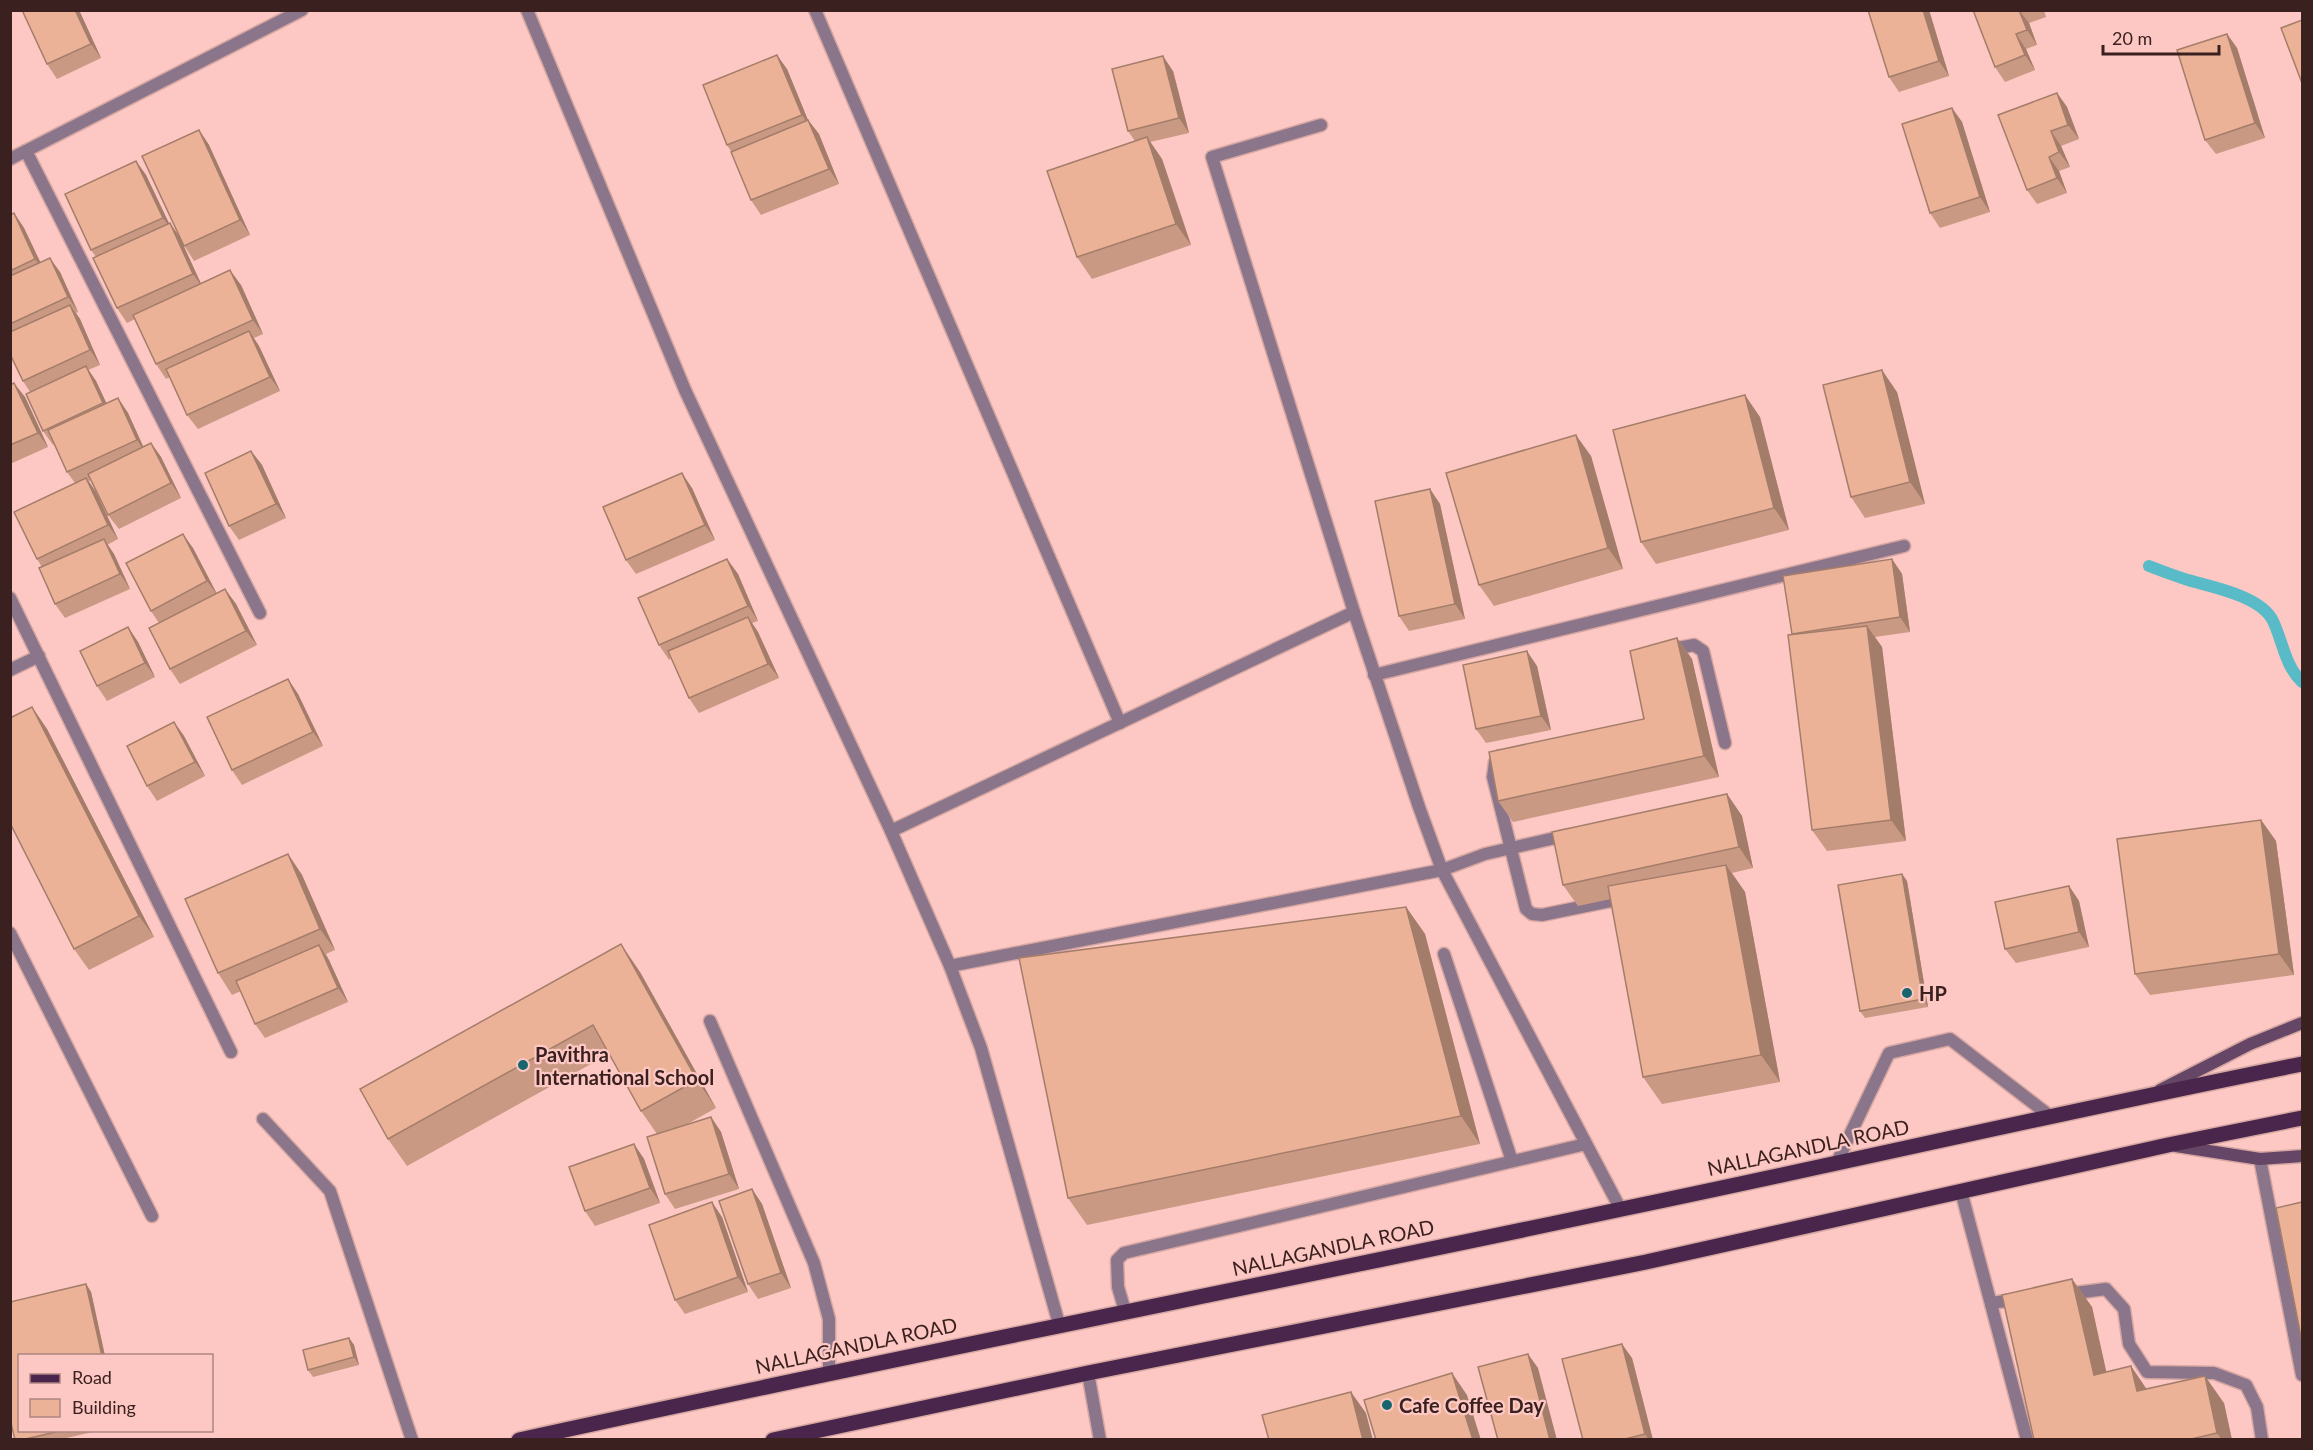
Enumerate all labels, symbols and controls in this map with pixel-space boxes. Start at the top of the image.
scale bar [2103,18,2218,56]
text: 20 m [2112,27,2152,49]
place label: HP [1919,981,1947,1005]
marker: HP [1900,986,1914,1000]
place label: Pavithra International School [535,1042,714,1089]
marker: Pavithra International School [516,1058,530,1072]
street label: NALLAGANDLA ROAD [1705,1114,1911,1180]
street label: NALLAGANDLA ROAD [1230,1214,1436,1280]
street label: NALLAGANDLA ROAD [753,1312,959,1378]
legend [18,1354,213,1432]
text: Road [72,1366,112,1388]
place label: Cafe Coffee Day [1399,1393,1544,1417]
text: Building [72,1396,136,1418]
marker: Cafe Coffee Day [1380,1398,1394,1412]

